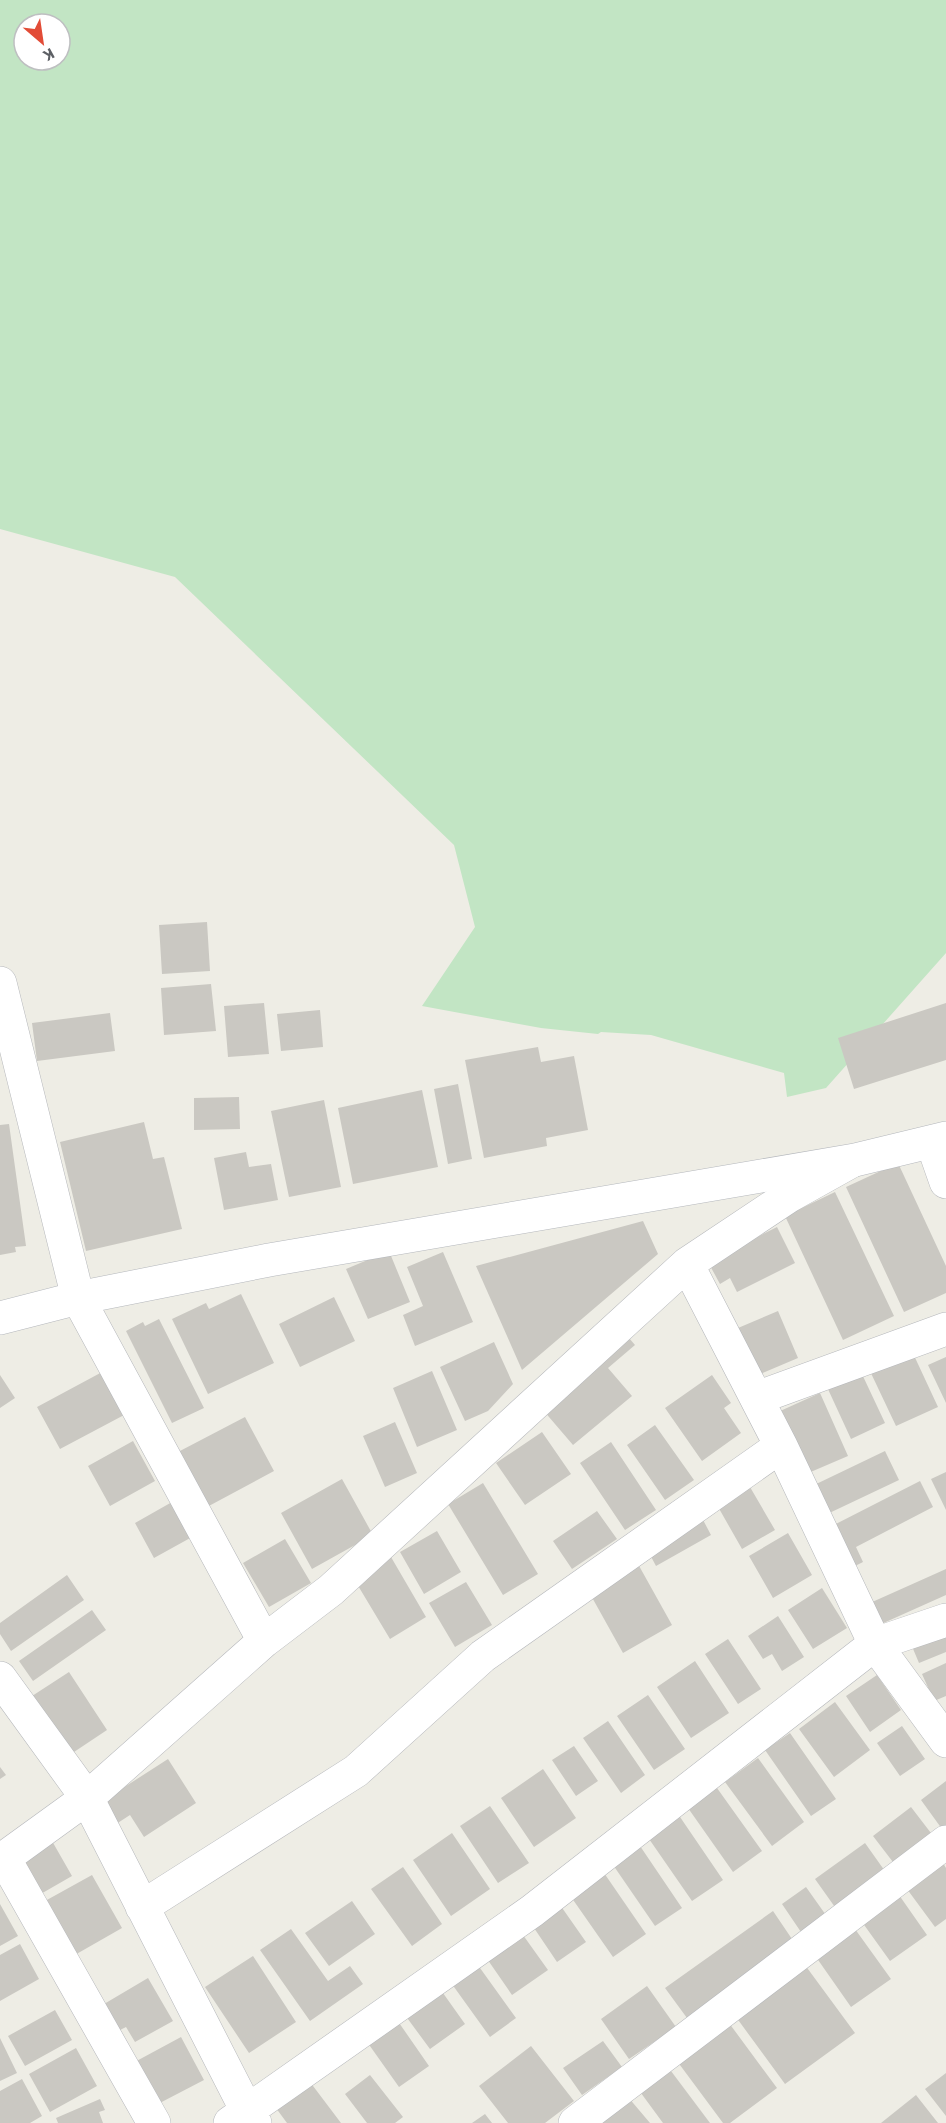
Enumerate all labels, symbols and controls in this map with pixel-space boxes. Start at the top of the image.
north arrow [12,12,72,72]
text: K [39,42,58,66]

